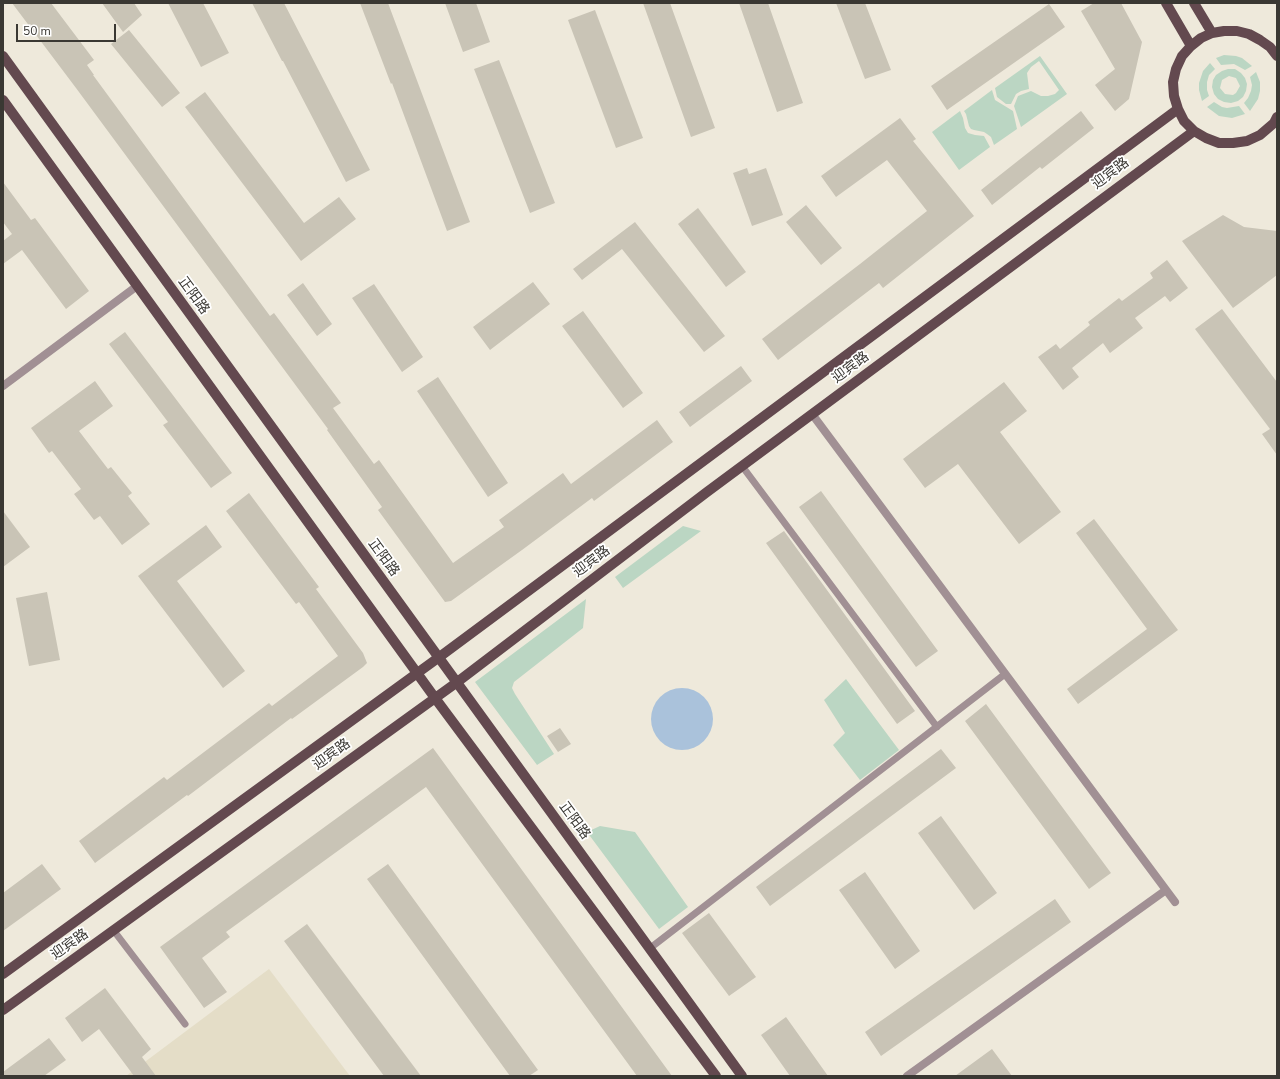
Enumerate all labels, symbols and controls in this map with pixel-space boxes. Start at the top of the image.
scale bar [18,16,118,42]
text: 50 m [23,23,51,39]
street label: 迎宾路 [1089,155,1133,193]
street label: 正阳路 [174,274,212,318]
street label: 迎宾路 [829,349,873,387]
street label: 正阳路 [364,536,402,580]
street label: 迎宾路 [570,543,614,581]
street label: 迎宾路 [310,736,354,774]
street label: 正阳路 [555,799,593,843]
street label: 迎宾路 [48,926,92,964]

